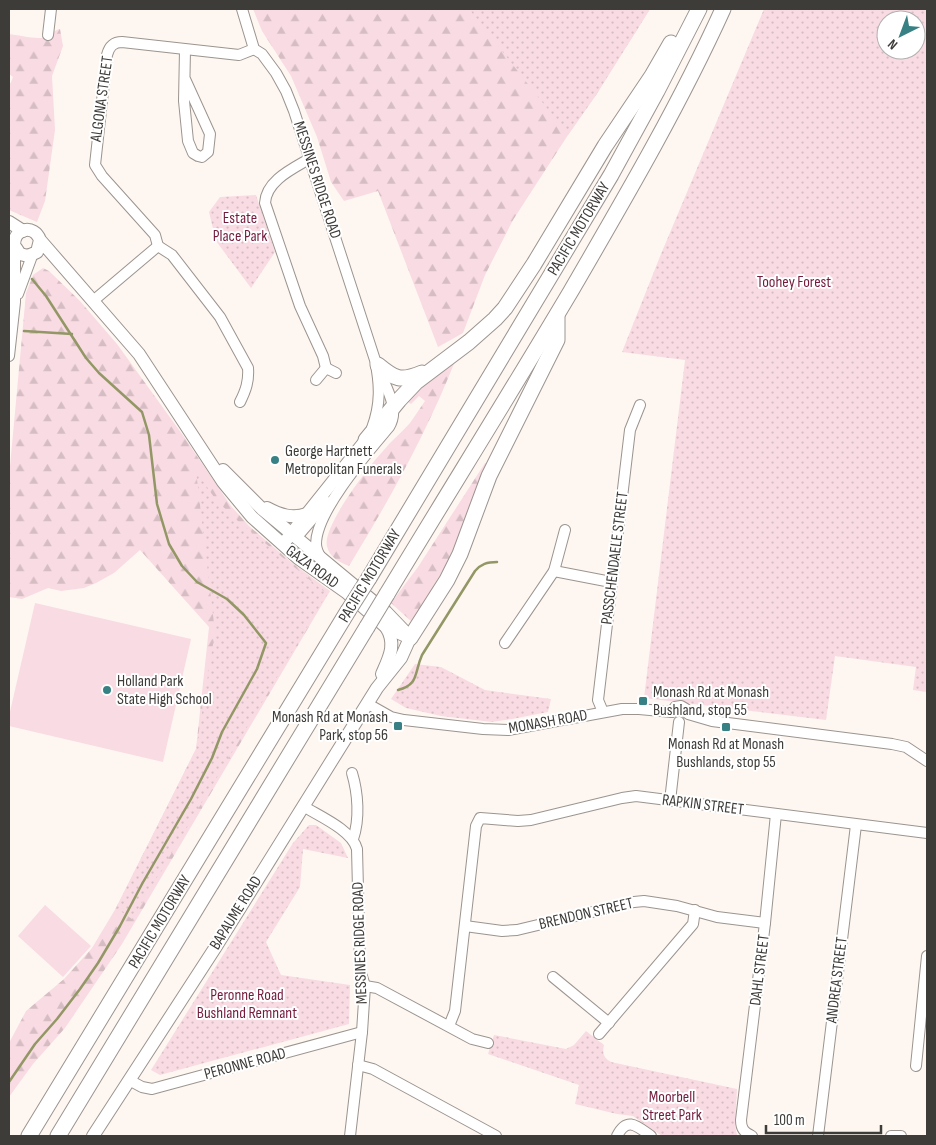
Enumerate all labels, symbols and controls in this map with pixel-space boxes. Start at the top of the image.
north arrow [876,10,926,60]
text: N [884,35,901,53]
street label: ALGONA STREET [86,54,117,144]
street label: MESSINES RIDGE ROAD [289,119,345,241]
street label: PACIFIC MOTORWAY [544,179,614,279]
park label: Estate Place Park [213,209,267,246]
park label: Toohey Forest [757,273,831,292]
place label: George Hartnett Metropolitan Funerals [285,442,402,479]
marker: George Hartnett Metropolitan Funerals [269,454,281,466]
street label: PASSCHENDAELE STREET [597,490,633,626]
street label: PACIFIC MOTORWAY [335,526,405,626]
street label: GAZA ROAD [282,541,342,593]
place label: Holland Park State High School [117,672,212,709]
place label: Monash Rd at Monash Bushland, stop 55 [653,683,769,720]
marker: Holland Park State High School [101,684,113,696]
marker: Monash Rd at Monash Bushland, stop 55 [637,695,649,707]
street label: MONASH ROAD [507,706,589,738]
place label: Monash Rd at Monash Park, stop 56 [272,708,388,745]
marker: Monash Rd at Monash Park, stop 56 [392,720,404,732]
marker: Monash Rd at Monash Bushlands, stop 55 [720,721,732,733]
place label: Monash Rd at Monash Bushlands, stop 55 [668,735,784,772]
street label: RAPKIN STREET [661,791,745,820]
street label: PACIFIC MOTORWAY [125,872,195,972]
street label: BAPAUME ROAD [206,872,266,953]
street label: MESSINES RIDGE ROAD [348,881,372,1004]
street label: BRENDON STREET [537,894,635,934]
street label: DAHL STREET [746,933,774,1007]
street label: ANDREA STREET [822,935,852,1025]
park label: Peronne Road Bushland Remnant [197,986,297,1023]
street label: PERONNE ROAD [202,1044,288,1084]
park label: Moorbell Street Park [642,1088,702,1125]
scale bar [766,1102,881,1134]
text: 100 m [774,1111,805,1130]

